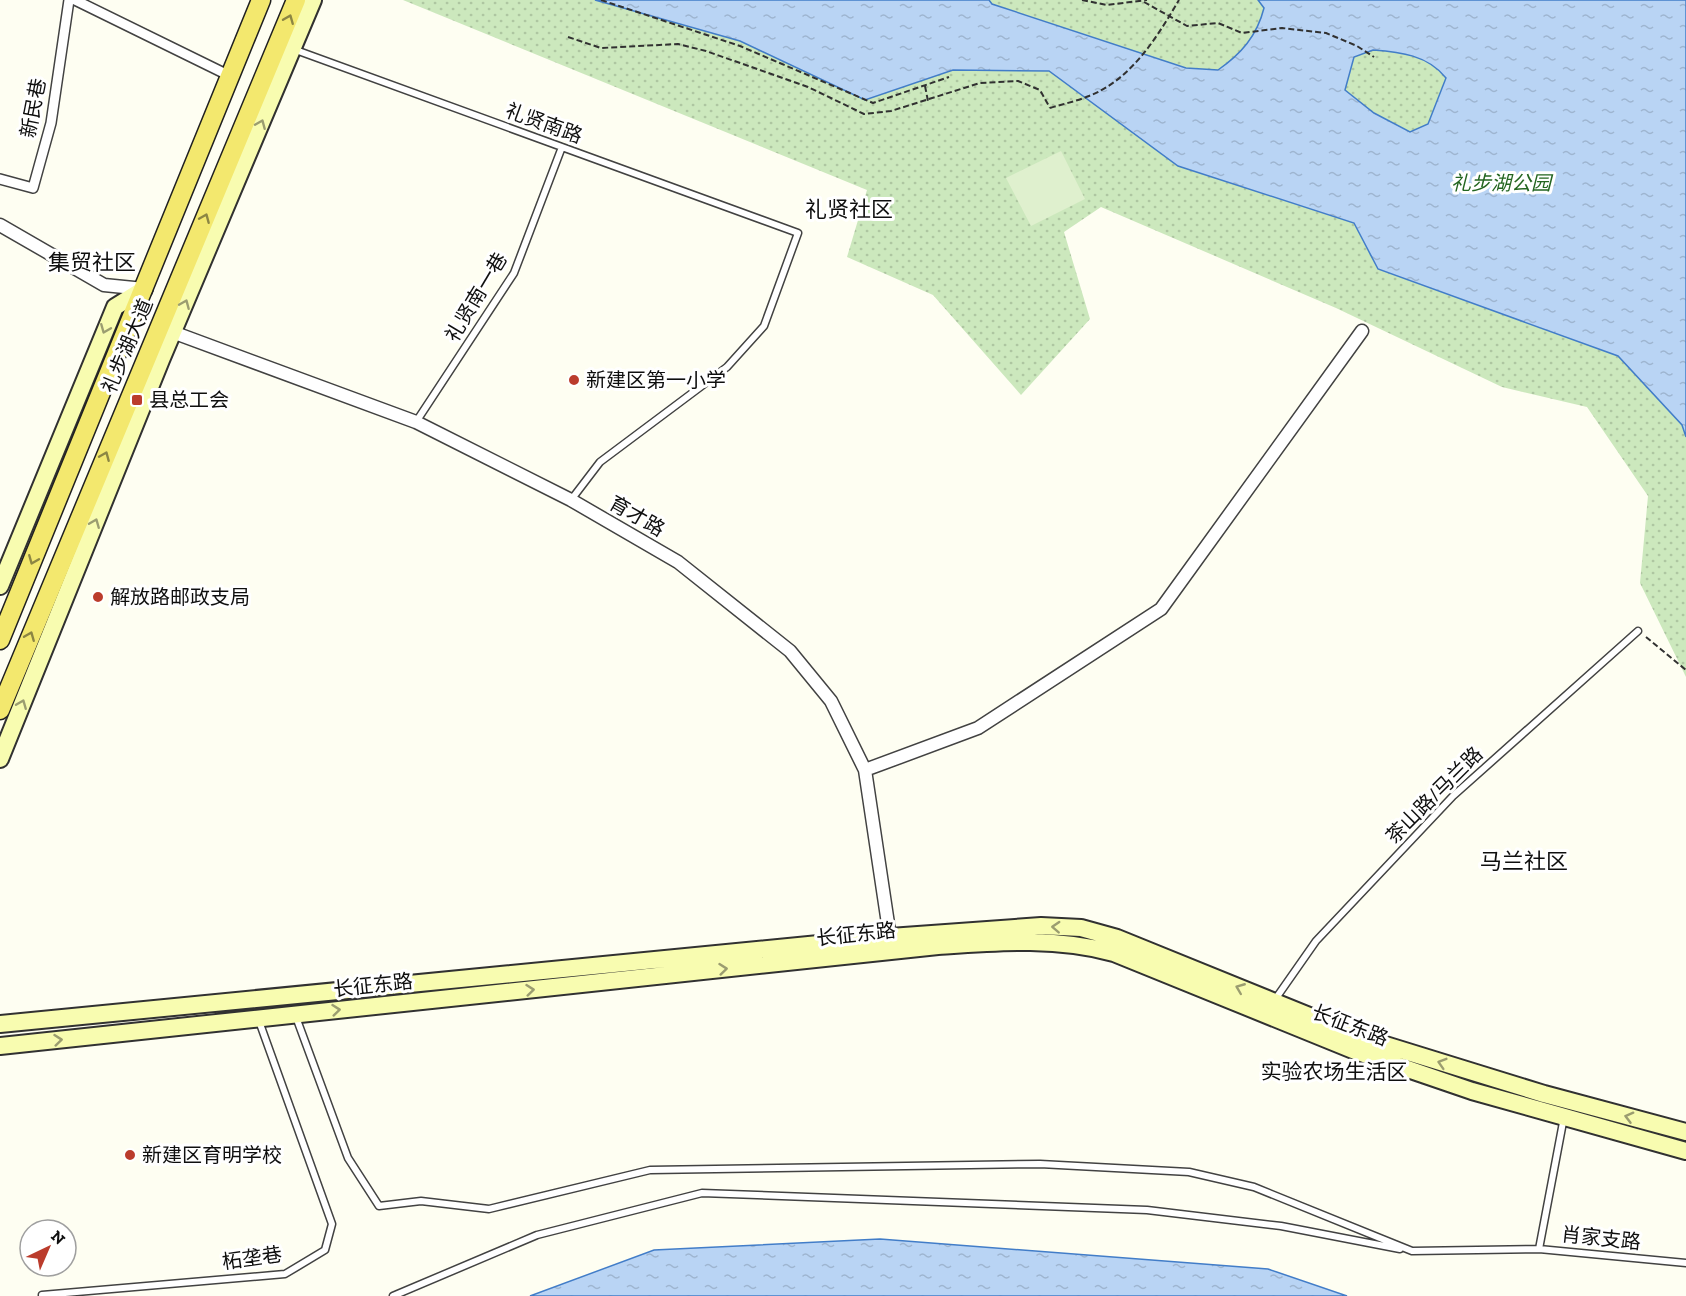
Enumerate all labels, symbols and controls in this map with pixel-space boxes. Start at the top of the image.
one-way arrow [282,14,294,25]
street label: 新民巷 [15,76,51,140]
street label: 礼贤南路 [502,98,586,148]
one-way arrow [253,120,265,131]
park label: 礼步湖公园 [1451,171,1554,195]
district label: 礼贤社区 [805,196,893,223]
one-way arrow [198,214,210,225]
street label: 礼贤南一巷 [440,248,512,346]
district label: 集贸社区 [48,249,136,276]
street label: 礼步湖大道 [96,295,158,397]
one-way arrow [178,299,190,310]
one-way arrow [100,323,112,334]
place label: 新建区第一小学 [586,368,726,392]
marker: 新建区第一小学 [567,373,581,387]
place label: 县总工会 [149,388,229,412]
marker: 县总工会 [130,393,144,407]
one-way arrow [98,451,110,462]
street label: 育才路 [605,491,669,541]
one-way arrow [88,519,100,530]
one-way arrow [28,553,40,564]
place label: 解放路邮政支局 [110,585,250,609]
marker: 解放路邮政支局 [91,590,105,604]
one-way arrow [23,631,35,642]
one-way arrow [15,700,27,711]
street label: 茶山路/马兰路 [1381,742,1487,848]
district label: 马兰社区 [1480,848,1568,875]
street label: 长征东路 [815,918,897,950]
one-way arrow [1051,921,1060,934]
one-way arrow [719,963,728,976]
street label: 长征东路 [332,969,414,1001]
one-way arrow [1235,983,1246,995]
one-way arrow [525,984,534,997]
street label: 长征东路 [1308,999,1392,1051]
one-way arrow [331,1004,340,1017]
one-way arrow [54,1034,63,1047]
one-way arrow [1437,1058,1448,1070]
district label: 实验农场生活区 [1261,1059,1408,1084]
one-way arrow [1625,1111,1635,1124]
place label: 新建区育明学校 [142,1143,282,1167]
marker: 新建区育明学校 [123,1148,137,1162]
north arrow [18,1218,78,1278]
street label: 肖家支路 [1560,1222,1642,1254]
text: N [47,1227,69,1249]
street label: 柘垄巷 [221,1242,283,1274]

